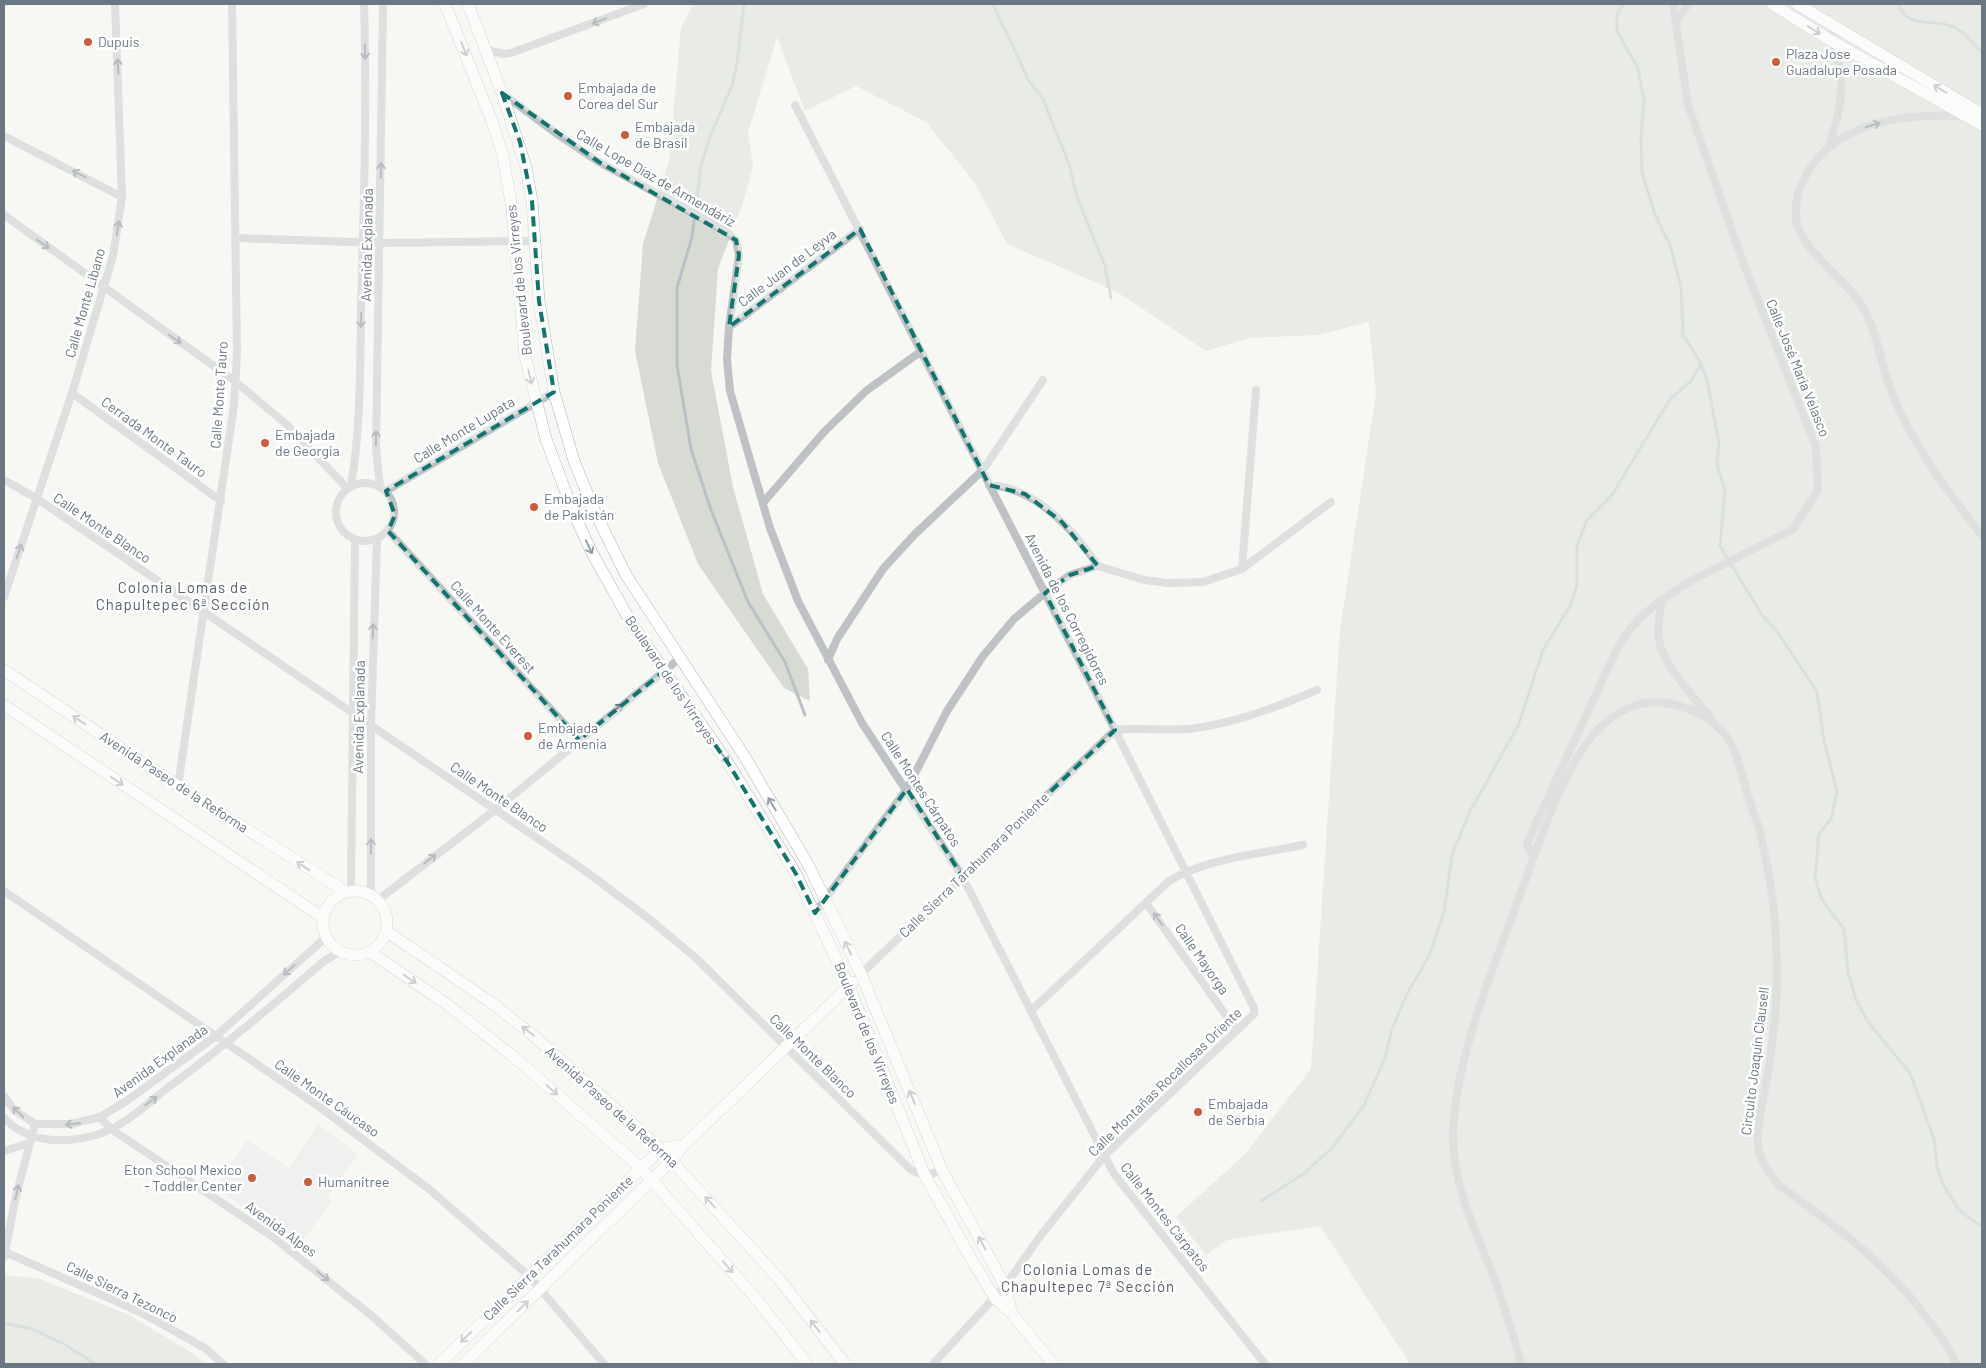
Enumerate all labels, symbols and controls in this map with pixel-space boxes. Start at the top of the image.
one-way arrow [591,17,607,26]
one-way arrow [1806,25,1820,35]
place label: Dupuis [98,33,140,50]
marker: Dupuis [82,36,94,48]
one-way arrow [460,41,469,56]
one-way arrow [361,44,370,60]
place label: Plaza Jose Guadalupe Posada [1786,45,1897,78]
marker: Plaza Jose Guadalupe Posada [1770,56,1782,68]
one-way arrow [113,58,123,74]
place label: Embajada de Corea del Sur [578,79,658,112]
one-way arrow [1933,84,1948,94]
marker: Embajada de Corea del Sur [562,90,574,102]
place label: Embajada de Brasil [635,118,695,151]
one-way arrow [1865,120,1881,130]
street label: Calle Lope Díaz de Armendáriz [574,125,739,230]
marker: Embajada de Brasil [619,129,631,141]
one-way arrow [376,163,386,179]
one-way arrow [72,169,87,178]
street label: Avenida Explanada [357,188,376,302]
street label: Boulevard de los Virreyes [502,204,535,356]
one-way arrow [113,221,123,237]
street label: Calle Juan de Leyva [734,225,839,310]
one-way arrow [36,239,50,249]
street label: Calle Monte Líbano [61,246,108,360]
street label: Calle José María Velasco [1763,296,1834,439]
one-way arrow [356,312,366,328]
one-way arrow [168,334,182,344]
street label: Calle Monte Tauro [206,341,231,449]
one-way arrow [526,369,535,385]
street label: Cerrada Monte Tauro [98,393,210,481]
street label: Calle Monte Lupata [410,393,517,467]
place label: Embajada de Georgia [275,426,340,459]
one-way arrow [372,430,381,446]
marker: Embajada de Georgia [259,437,271,449]
street label: Calle Monte Blanco [50,489,154,567]
place label: Embajada de Pakistán [544,490,614,523]
marker: Embajada de Pakistán [528,501,540,513]
street label: Avenida de los Corregidores [1022,530,1113,688]
one-way arrow [585,539,594,554]
one-way arrow [15,543,24,559]
street label: Calle Monte Everest [447,577,540,677]
district label: Colonia Lomas de Chapultepec 6ª Sección [96,578,270,613]
street label: Boulevard de los Virreyes [622,612,721,747]
one-way arrow [369,623,378,639]
street label: Avenida Explanada [349,660,368,774]
one-way arrow [610,704,623,715]
one-way arrow [72,715,86,725]
place label: Embajada de Armenia [538,719,607,752]
street label: Avenida Paseo de la Reforma [97,727,252,836]
street label: Calle Montes Cárpatos [878,728,965,850]
marker: Embajada de Armenia [522,730,534,742]
one-way arrow [719,750,729,764]
street label: Calle Monte Blanco [447,758,551,836]
one-way arrow [110,776,124,786]
street label: Calle Sierra Tarahumara Poniente [895,788,1052,941]
one-way arrow [767,797,777,811]
one-way arrow [366,838,376,854]
one-way arrow [424,854,437,865]
one-way arrow [297,860,311,870]
one-way arrow [1153,912,1163,926]
street label: Calle Mayorga [1172,920,1233,997]
one-way arrow [842,941,852,956]
street label: Boulevard de los Virreyes [831,959,904,1106]
one-way arrow [283,965,296,976]
one-way arrow [402,975,416,985]
street label: Circuito Joaquín Clausell [1737,986,1772,1136]
street label: Calle Montañas Rocallosas Oriente [1084,1004,1245,1160]
street label: Calle Monte Blanco [766,1010,860,1101]
street label: Avenida Explanada [109,1020,211,1101]
one-way arrow [521,1026,535,1036]
street label: Avenida Paseo de la Reforma [542,1042,682,1171]
street label: Calle Monte Cáucaso [271,1055,383,1140]
one-way arrow [545,1084,558,1095]
one-way arrow [906,1090,916,1105]
place label: Embajada de Serbia [1208,1095,1268,1128]
one-way arrow [144,1096,158,1106]
one-way arrow [11,1106,24,1118]
marker: Embajada de Serbia [1192,1106,1204,1118]
one-way arrow [66,1119,82,1129]
street label: Calle Montes Cárpatos [1117,1159,1213,1275]
place label: Eton School Mexico - Toddler Center [124,1161,242,1194]
street label: Calle Sierra Tarahumara Poniente [479,1171,636,1324]
marker: Eton School Mexico - Toddler Center [246,1172,258,1184]
place label: Humanitree [318,1173,390,1190]
marker: Humanitree [302,1176,314,1188]
one-way arrow [13,1185,22,1201]
one-way arrow [704,1195,716,1208]
street label: Avenida Alpes [242,1197,321,1260]
one-way arrow [977,1236,987,1251]
street label: Calle Sierra Tezonco [64,1257,181,1326]
one-way arrow [722,1260,734,1273]
district label: Colonia Lomas de Chapultepec 7ª Sección [1001,1260,1175,1295]
one-way arrow [316,1270,329,1281]
one-way arrow [517,1300,529,1312]
one-way arrow [810,1319,820,1333]
one-way arrow [460,1331,473,1343]

